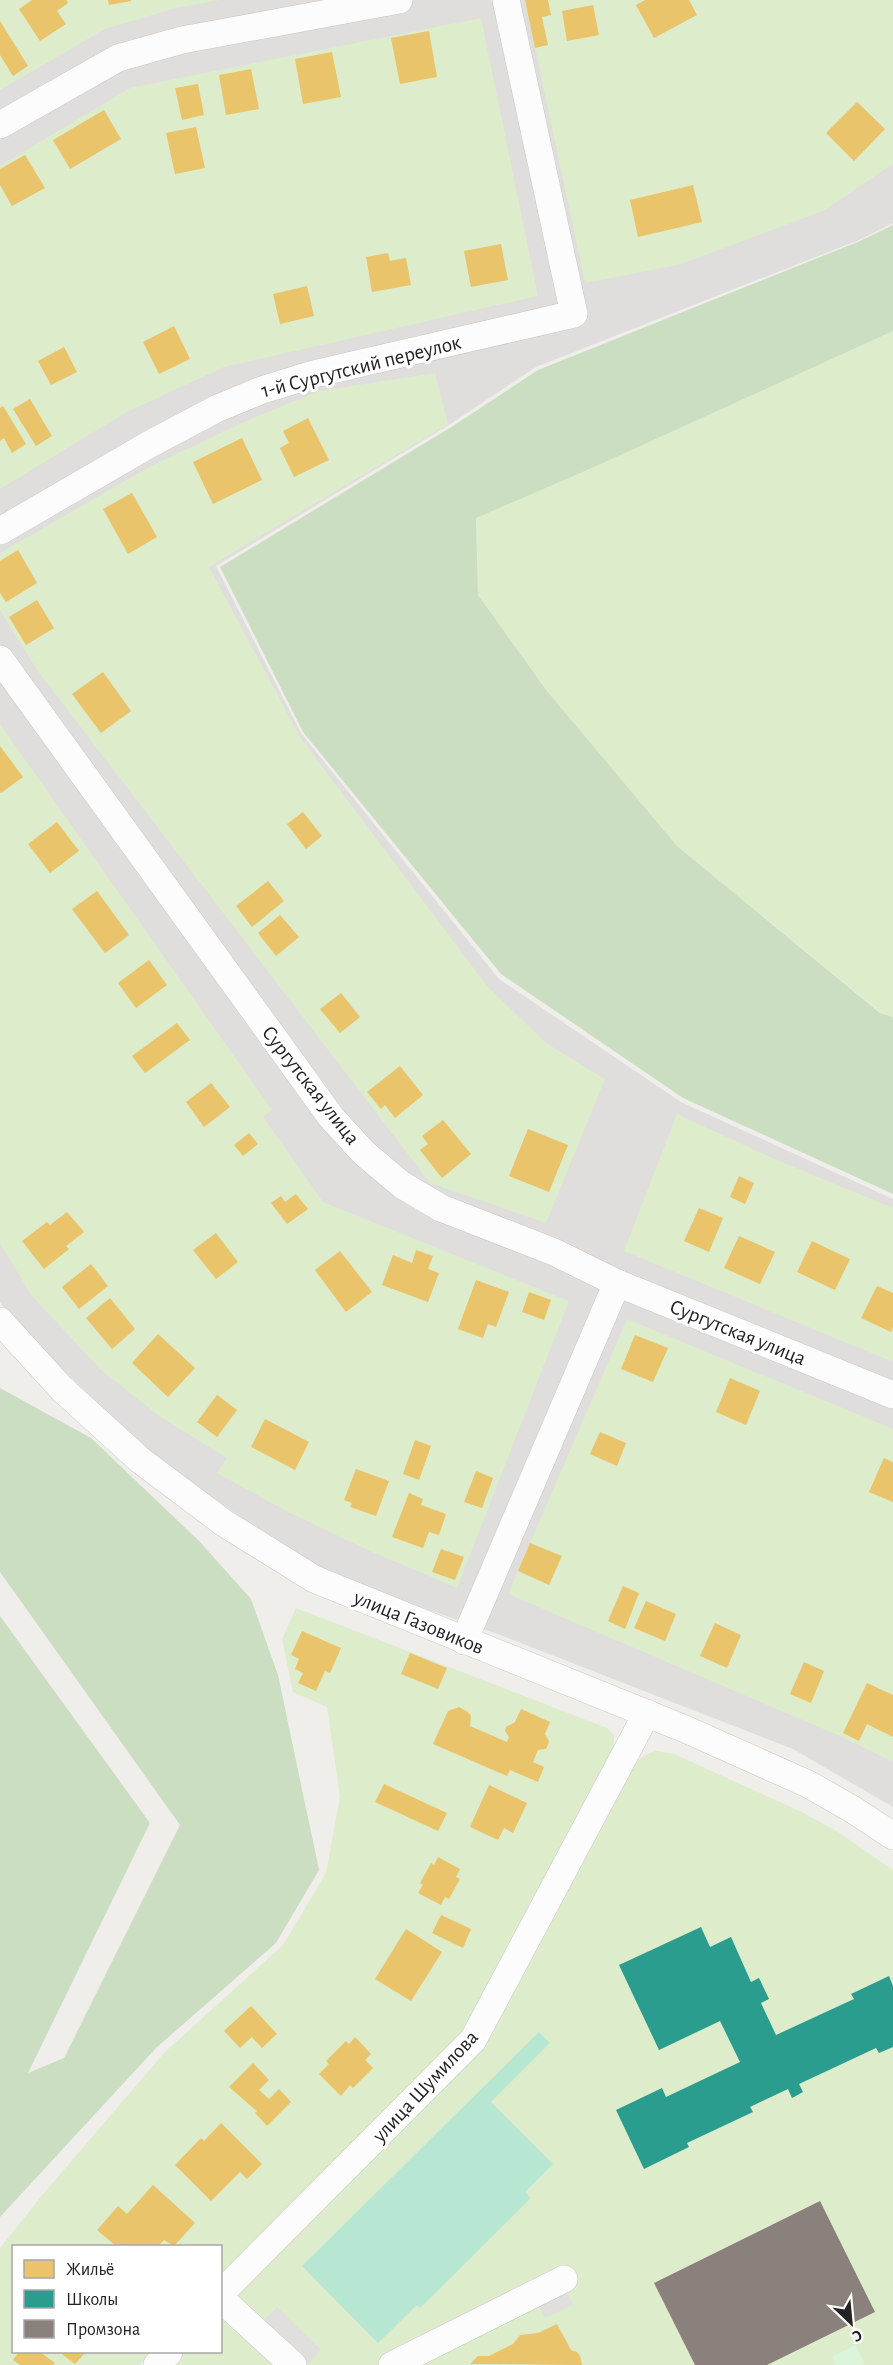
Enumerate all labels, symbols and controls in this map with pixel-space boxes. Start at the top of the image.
street label: 1-й Сургутский переулок [259,331,464,401]
street label: Сургутская улица [258,1022,364,1149]
street label: Сургутская улица [667,1296,809,1369]
street label: улица Газовиков [350,1586,487,1658]
street label: улица Шумилова [368,2026,483,2147]
legend [12,2245,222,2353]
text: Жильё [66,2261,114,2279]
text: Школы [66,2291,118,2309]
north arrow [821,2293,881,2353]
text: Промзона [66,2321,140,2339]
text: С [850,2326,865,2345]

